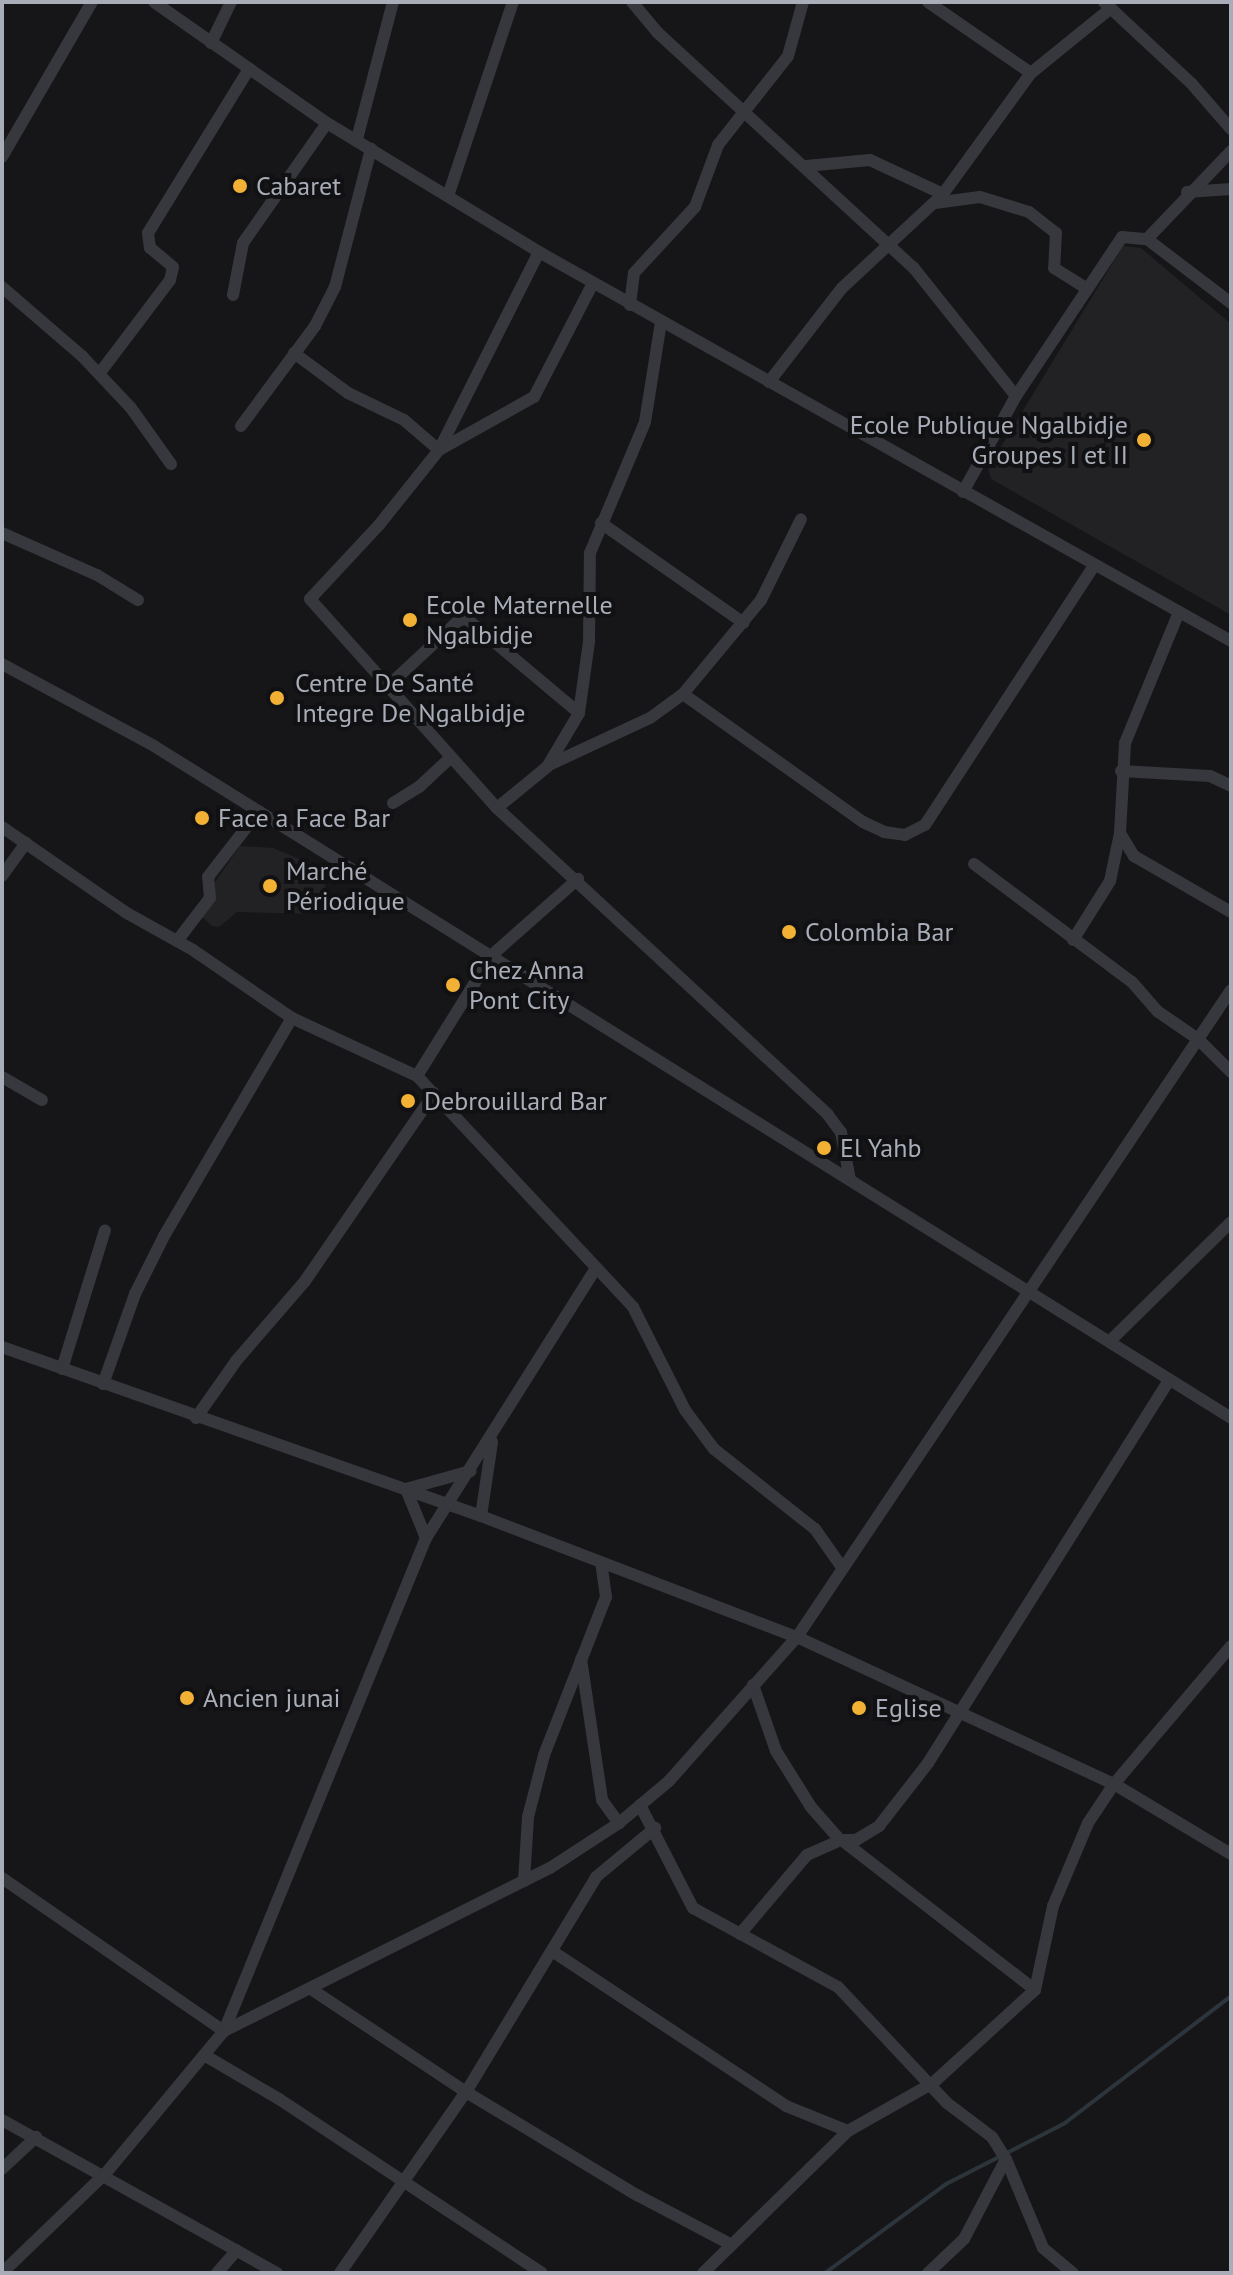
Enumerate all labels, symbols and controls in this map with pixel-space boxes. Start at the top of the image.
place label: Cabaret [256,170,341,202]
marker: Cabaret [231,177,249,195]
place label: Ecole Publique Ngalbidje Groupes I et II [850,409,1128,470]
marker: Ecole Publique Ngalbidje Groupes I et II [1135,431,1153,449]
place label: Ecole Maternelle Ngalbidje [426,589,613,650]
marker: Ecole Maternelle Ngalbidje [401,611,419,629]
place label: Centre De Santé Integre De Ngalbidje [295,667,525,728]
marker: Centre De Santé Integre De Ngalbidje [266,687,288,709]
place label: Face a Face Bar [218,802,390,834]
marker: Face a Face Bar [193,809,211,827]
place label: Marché Périodique [286,855,405,916]
marker: Marché Périodique [261,877,279,895]
place label: Colombia Bar [805,916,953,948]
marker: Colombia Bar [780,923,798,941]
place label: Chez Anna Pont City [469,954,586,1016]
marker: Chez Anna Pont City [444,976,462,994]
place label: Debrouillard Bar [424,1085,607,1117]
marker: Debrouillard Bar [399,1092,417,1110]
place label: El Yahb [840,1132,922,1164]
marker: El Yahb [815,1139,833,1157]
place label: Ancien junai [203,1682,341,1714]
marker: Ancien junai [178,1689,196,1707]
place label: Eglise [875,1692,942,1724]
marker: Eglise [850,1699,868,1717]

